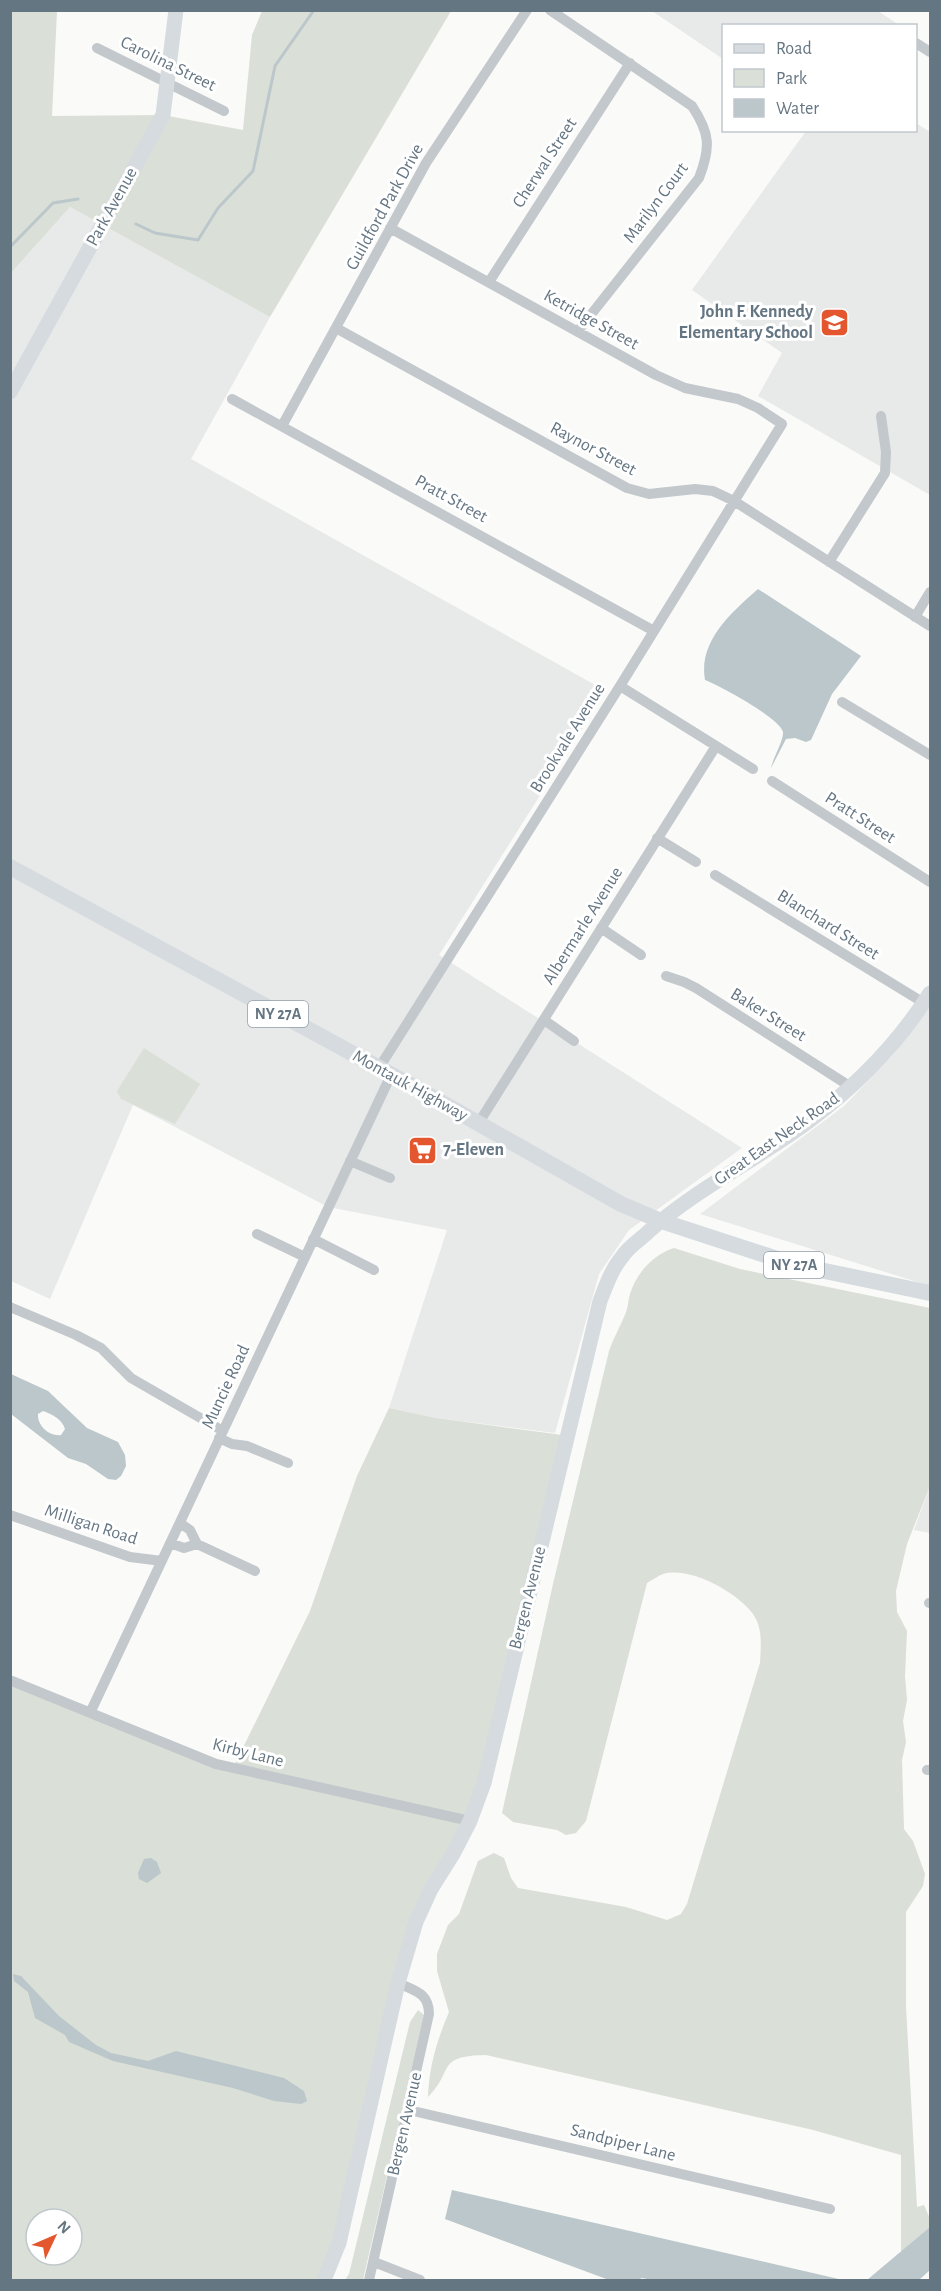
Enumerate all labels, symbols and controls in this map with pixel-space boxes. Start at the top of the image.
legend [722,24,917,132]
street label: Carolina Street [117,33,219,95]
text: Road [776,40,812,58]
text: Park [776,70,808,88]
text: Water [776,100,819,118]
street label: Cherwal Street [509,115,581,211]
street label: Guildford Park Drive [343,141,427,273]
street label: Marilyn Court [620,159,692,246]
street label: Park Avenue [83,165,141,249]
street label: Ketridge Street [541,287,642,354]
place label: John F. Kennedy Elementary School [678,303,814,342]
school or university icon: John F. Kennedy Elementary School [818,306,850,338]
street label: Raynor Street [547,419,639,479]
street label: Pratt Street [412,472,491,526]
street label: Brookvale Avenue [527,680,609,796]
street label: Pratt Street [822,789,899,847]
street label: Albermarle Avenue [540,864,626,988]
street label: Blanchard Street [774,887,882,964]
street label: Baker Street [727,985,809,1045]
road number: NY 27A [248,1001,308,1027]
street label: Montauk Highway [350,1047,471,1125]
street label: Great East Neck Road [711,1089,843,1189]
supermarket icon: 7-Eleven [406,1134,438,1166]
place label: 7-Eleven [443,1141,504,1159]
road number: NY 27A [764,1252,824,1278]
street label: Muncie Road [199,1342,253,1432]
street label: Milligan Road [42,1502,140,1548]
street label: Bergen Avenue [507,1545,549,1651]
street label: Kirby Lane [210,1735,286,1771]
street label: Bergen Avenue [384,2071,426,2177]
street label: Sandpiper Lane [568,2121,678,2165]
north arrow [24,2207,84,2267]
text: N [54,2218,74,2237]

